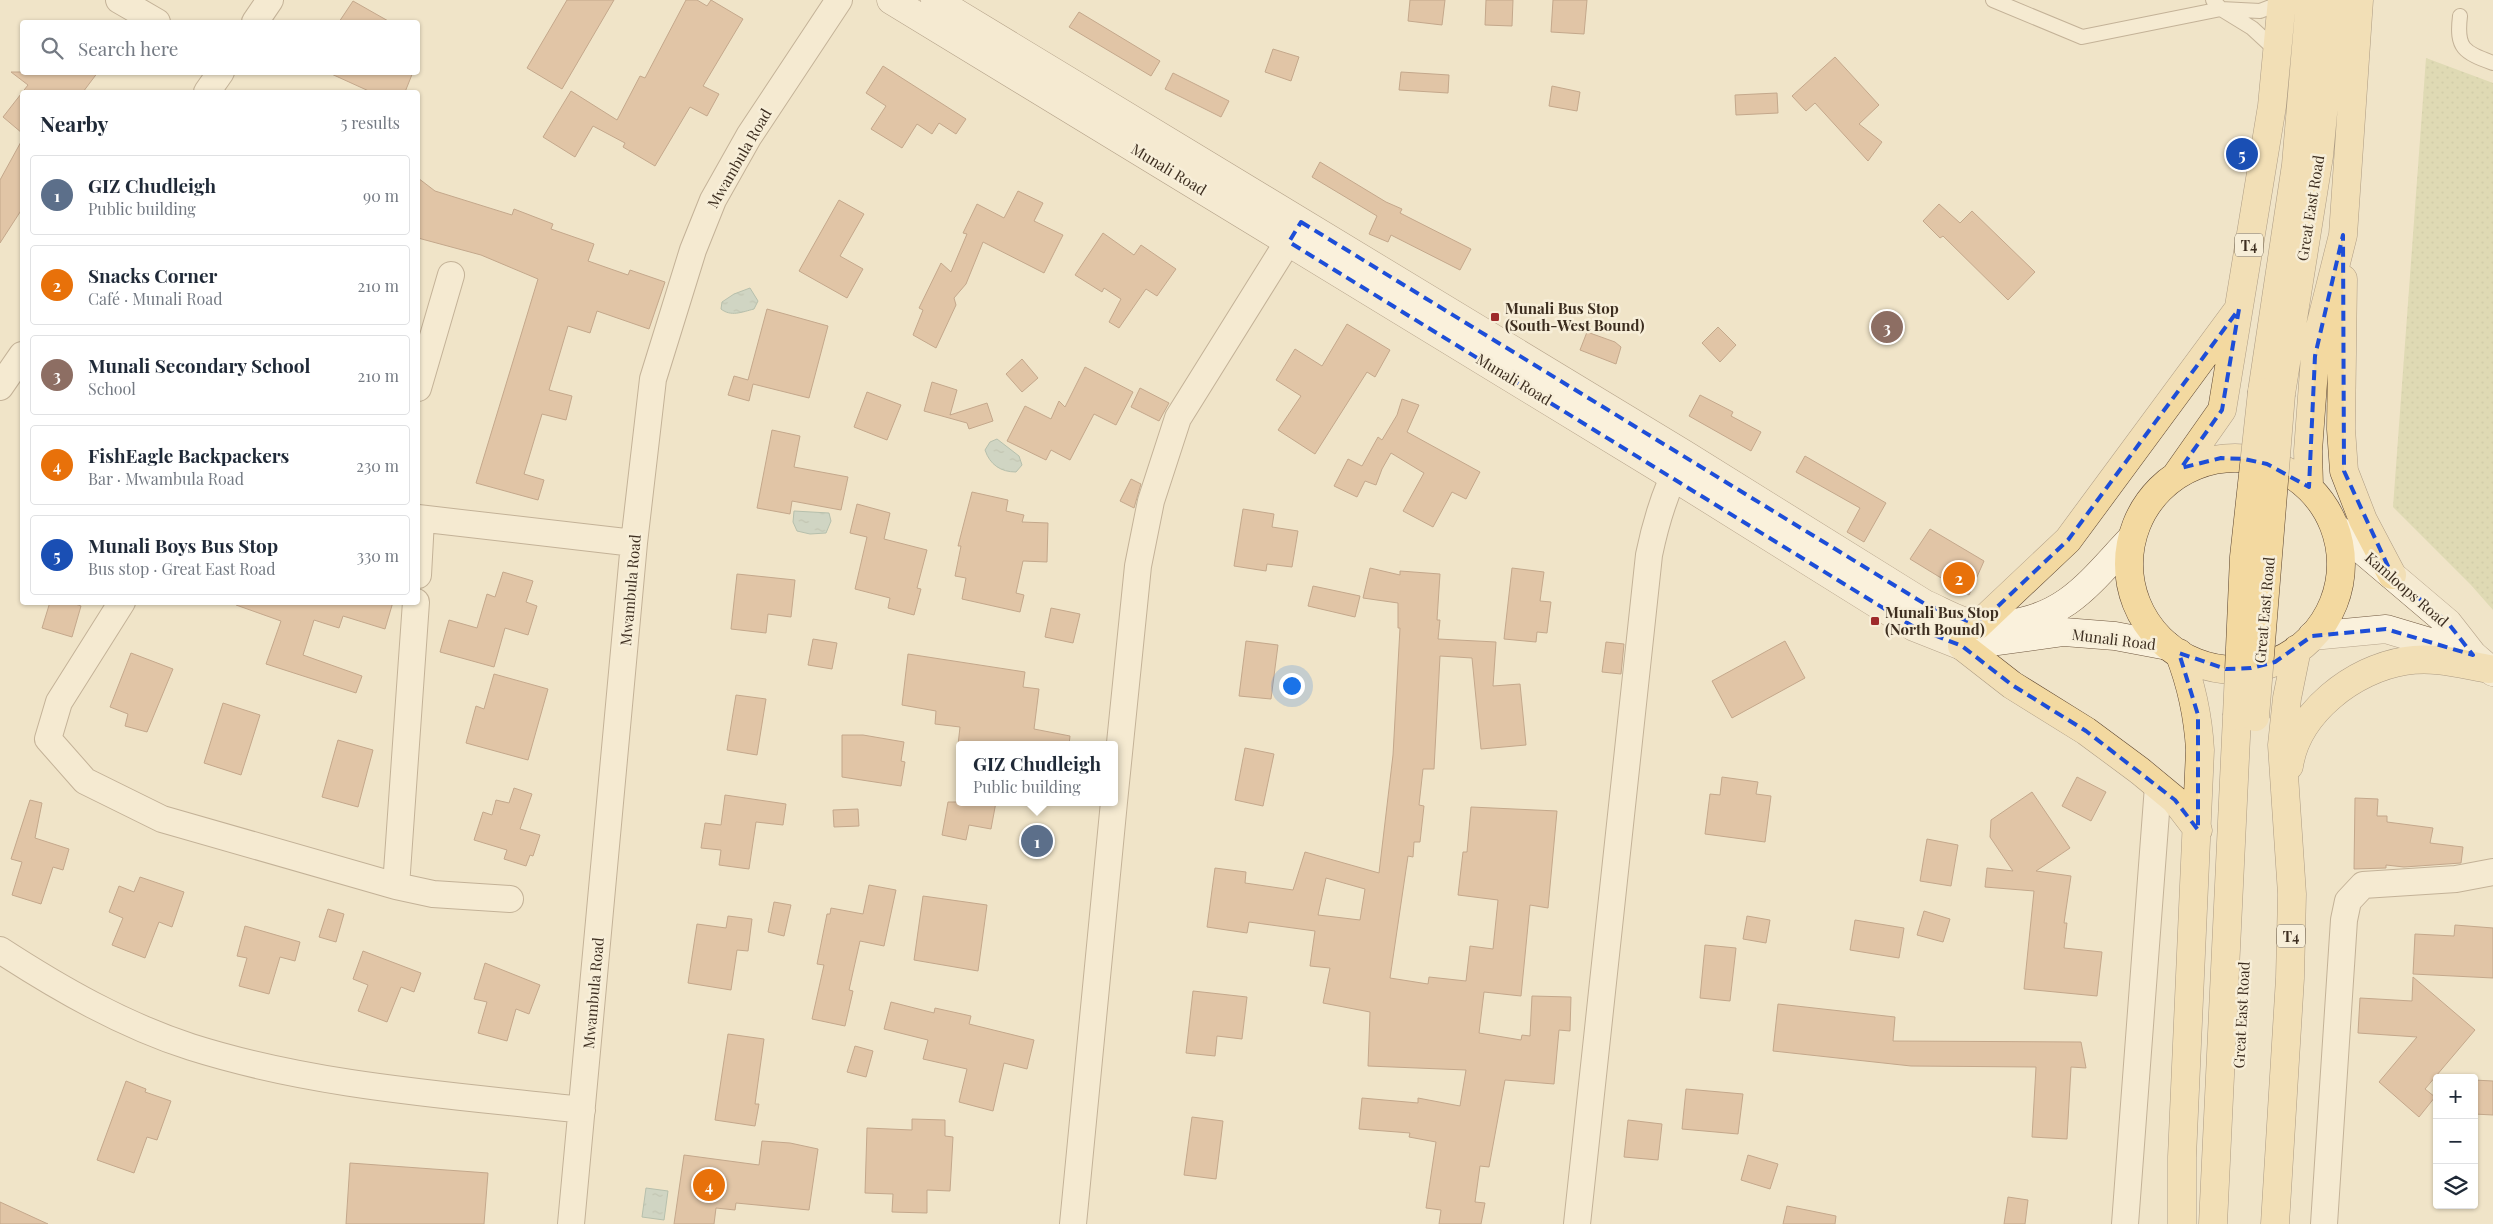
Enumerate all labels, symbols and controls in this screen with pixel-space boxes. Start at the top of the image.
search box [20,20,420,75]
icon: search [38,34,66,62]
text: Search here [78,35,178,61]
street label: Mwambula Road [702,104,776,211]
text: Nearby [40,109,109,137]
text: 5 results [341,112,400,133]
pin: 5 [2226,135,2258,173]
street label: Munali Road [1128,139,1211,199]
street label: Great East Road [2292,153,2328,262]
text: GIZ Chudleigh [88,172,216,198]
text: 1 [54,185,60,206]
text: 90 m [363,185,399,206]
text: Public building [88,198,196,219]
road number: T4 [2235,234,2263,256]
text: Snacks Corner [88,262,217,288]
text: 2 [53,275,61,296]
text: 210 m [358,275,399,296]
text: Café · Munali Road [88,288,223,309]
place label: Munali Bus Stop (South-West Bound) [1505,298,1645,335]
pin: 3 [1871,308,1903,346]
marker: Munali Bus Stop (South-West Bound) [1489,311,1501,323]
street label: Munali Road [1473,349,1556,409]
text: Munali Secondary School [88,352,310,378]
text: 3 [53,365,61,386]
text: 210 m [358,365,399,386]
text: School [88,378,136,399]
text: FishEagle Backpackers [88,442,289,468]
text: 4 [53,455,61,476]
text: 230 m [356,455,399,476]
text: Bar · Mwambula Road [88,468,244,489]
text: Munali Boys Bus Stop [88,532,278,558]
street label: Mwambula Road [615,533,645,647]
text: 5 [53,545,61,566]
text: 330 m [357,545,399,566]
street label: Kamloops Road [2361,547,2453,631]
street label: Great East Road [2249,556,2279,664]
text: Bus stop · Great East Road [88,558,276,579]
pin: 2 [1943,559,1975,597]
place label: Munali Bus Stop (North Bound) [1885,602,1999,639]
marker: Munali Bus Stop (North Bound) [1869,615,1881,627]
street label: Munali Road [2071,624,2157,654]
your location [1279,673,1305,699]
popup [956,741,1118,806]
text: GIZ Chudleigh [973,750,1101,776]
text: Public building [973,776,1081,797]
pin: 1 [1021,822,1053,860]
road number: T4 [2277,924,2305,948]
street label: Mwambula Road [578,936,608,1050]
street label: Great East Road [2228,961,2254,1069]
map controls [2433,1074,2478,1209]
button: + [2433,1074,2478,1119]
button: − [2433,1119,2478,1164]
button: layers [2433,1164,2478,1209]
pin: 4 [693,1166,725,1204]

